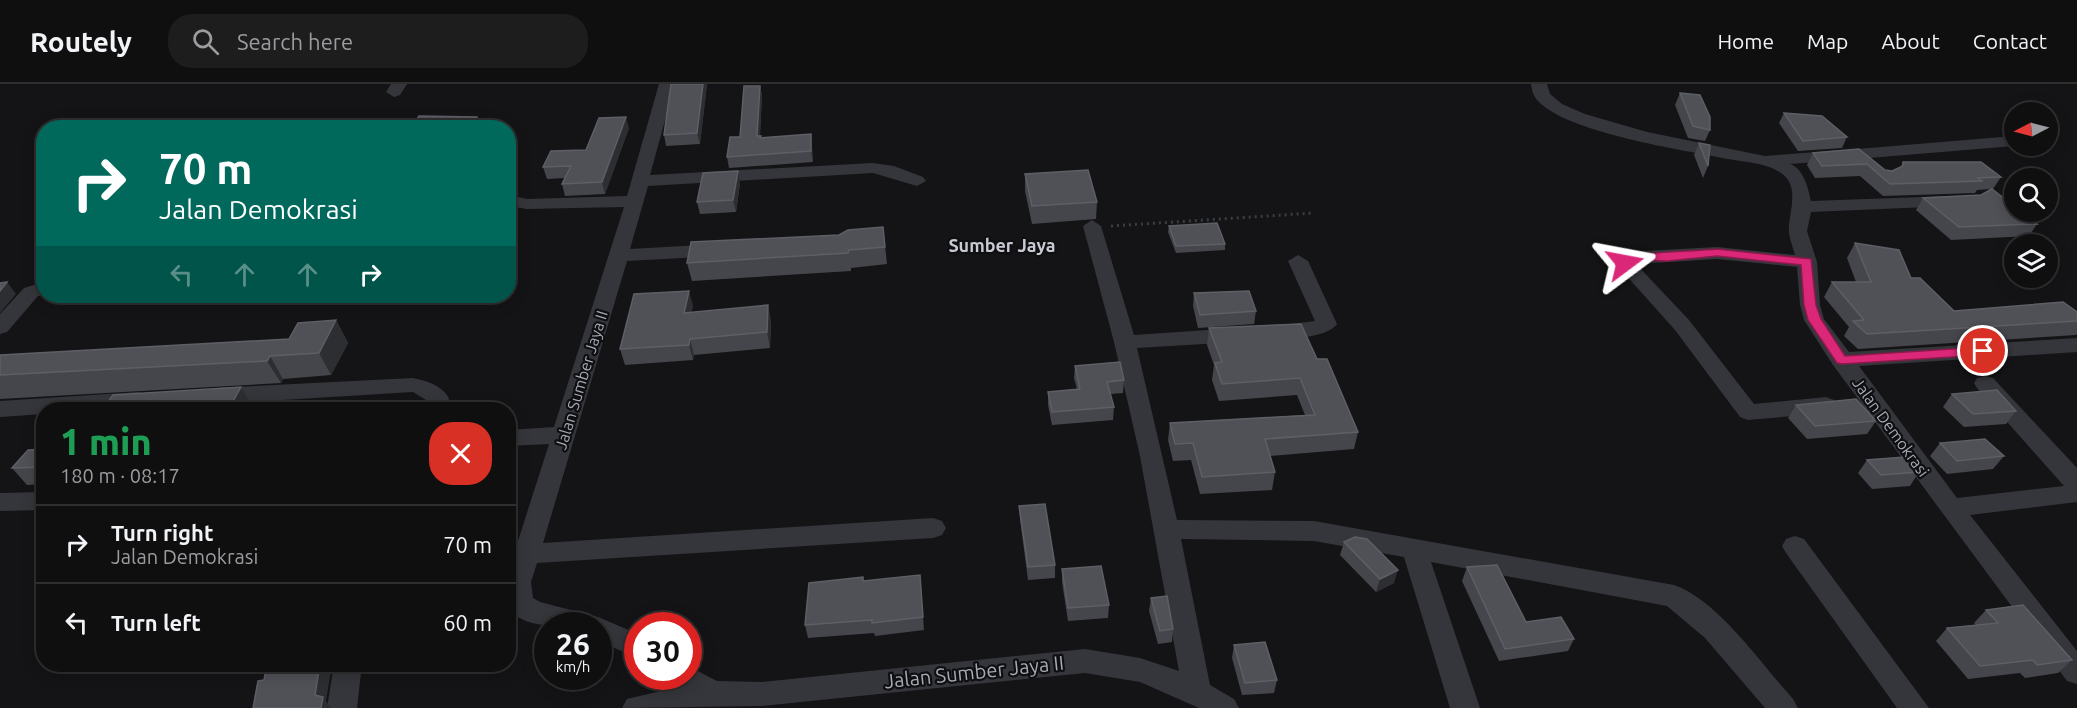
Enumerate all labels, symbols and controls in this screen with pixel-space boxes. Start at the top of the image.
search box [168,14,588,68]
icon: search [189,25,222,58]
text: Routely [30,26,132,57]
text: Search here [237,29,353,54]
text: Home [1717,29,1774,53]
text: Map [1807,29,1848,53]
text: About [1881,29,1940,53]
text: Contact [1973,29,2047,53]
north arrow [2004,102,2058,156]
map controls [2004,102,2058,288]
icon: right [60,144,138,222]
text: 70 m [159,145,253,192]
button: search [2004,168,2058,222]
text: Jalan Demokrasi [159,194,358,224]
position arrow [1593,231,1657,295]
button: layers [2004,234,2058,288]
district label: Sumber Jaya [948,235,1056,255]
icon: left [165,258,198,291]
icon: ahead [228,258,261,291]
icon: ahead [291,258,324,291]
icon: right [354,258,387,291]
street label: Jalan Sumber Jaya II [551,308,611,452]
pin [1957,325,2008,376]
icon: arrive [1966,334,1999,367]
street label: Jalan Demokrasi [1849,374,1933,480]
text: 1 min [60,421,152,462]
button: close [429,422,492,485]
text: 180 m · 08:17 [60,464,180,487]
text: Turn right [111,520,213,545]
icon: right [60,528,93,561]
text: 70 m [443,532,492,557]
text: Jalan Demokrasi [111,545,258,568]
icon: left [60,606,93,639]
text: Turn left [111,610,201,635]
text: 60 m [443,610,492,635]
speed limit sign: 30 [624,612,702,690]
text: 26 [556,627,590,661]
street label: Jalan Sumber Jaya II [883,651,1065,692]
text: km/h [556,658,590,675]

